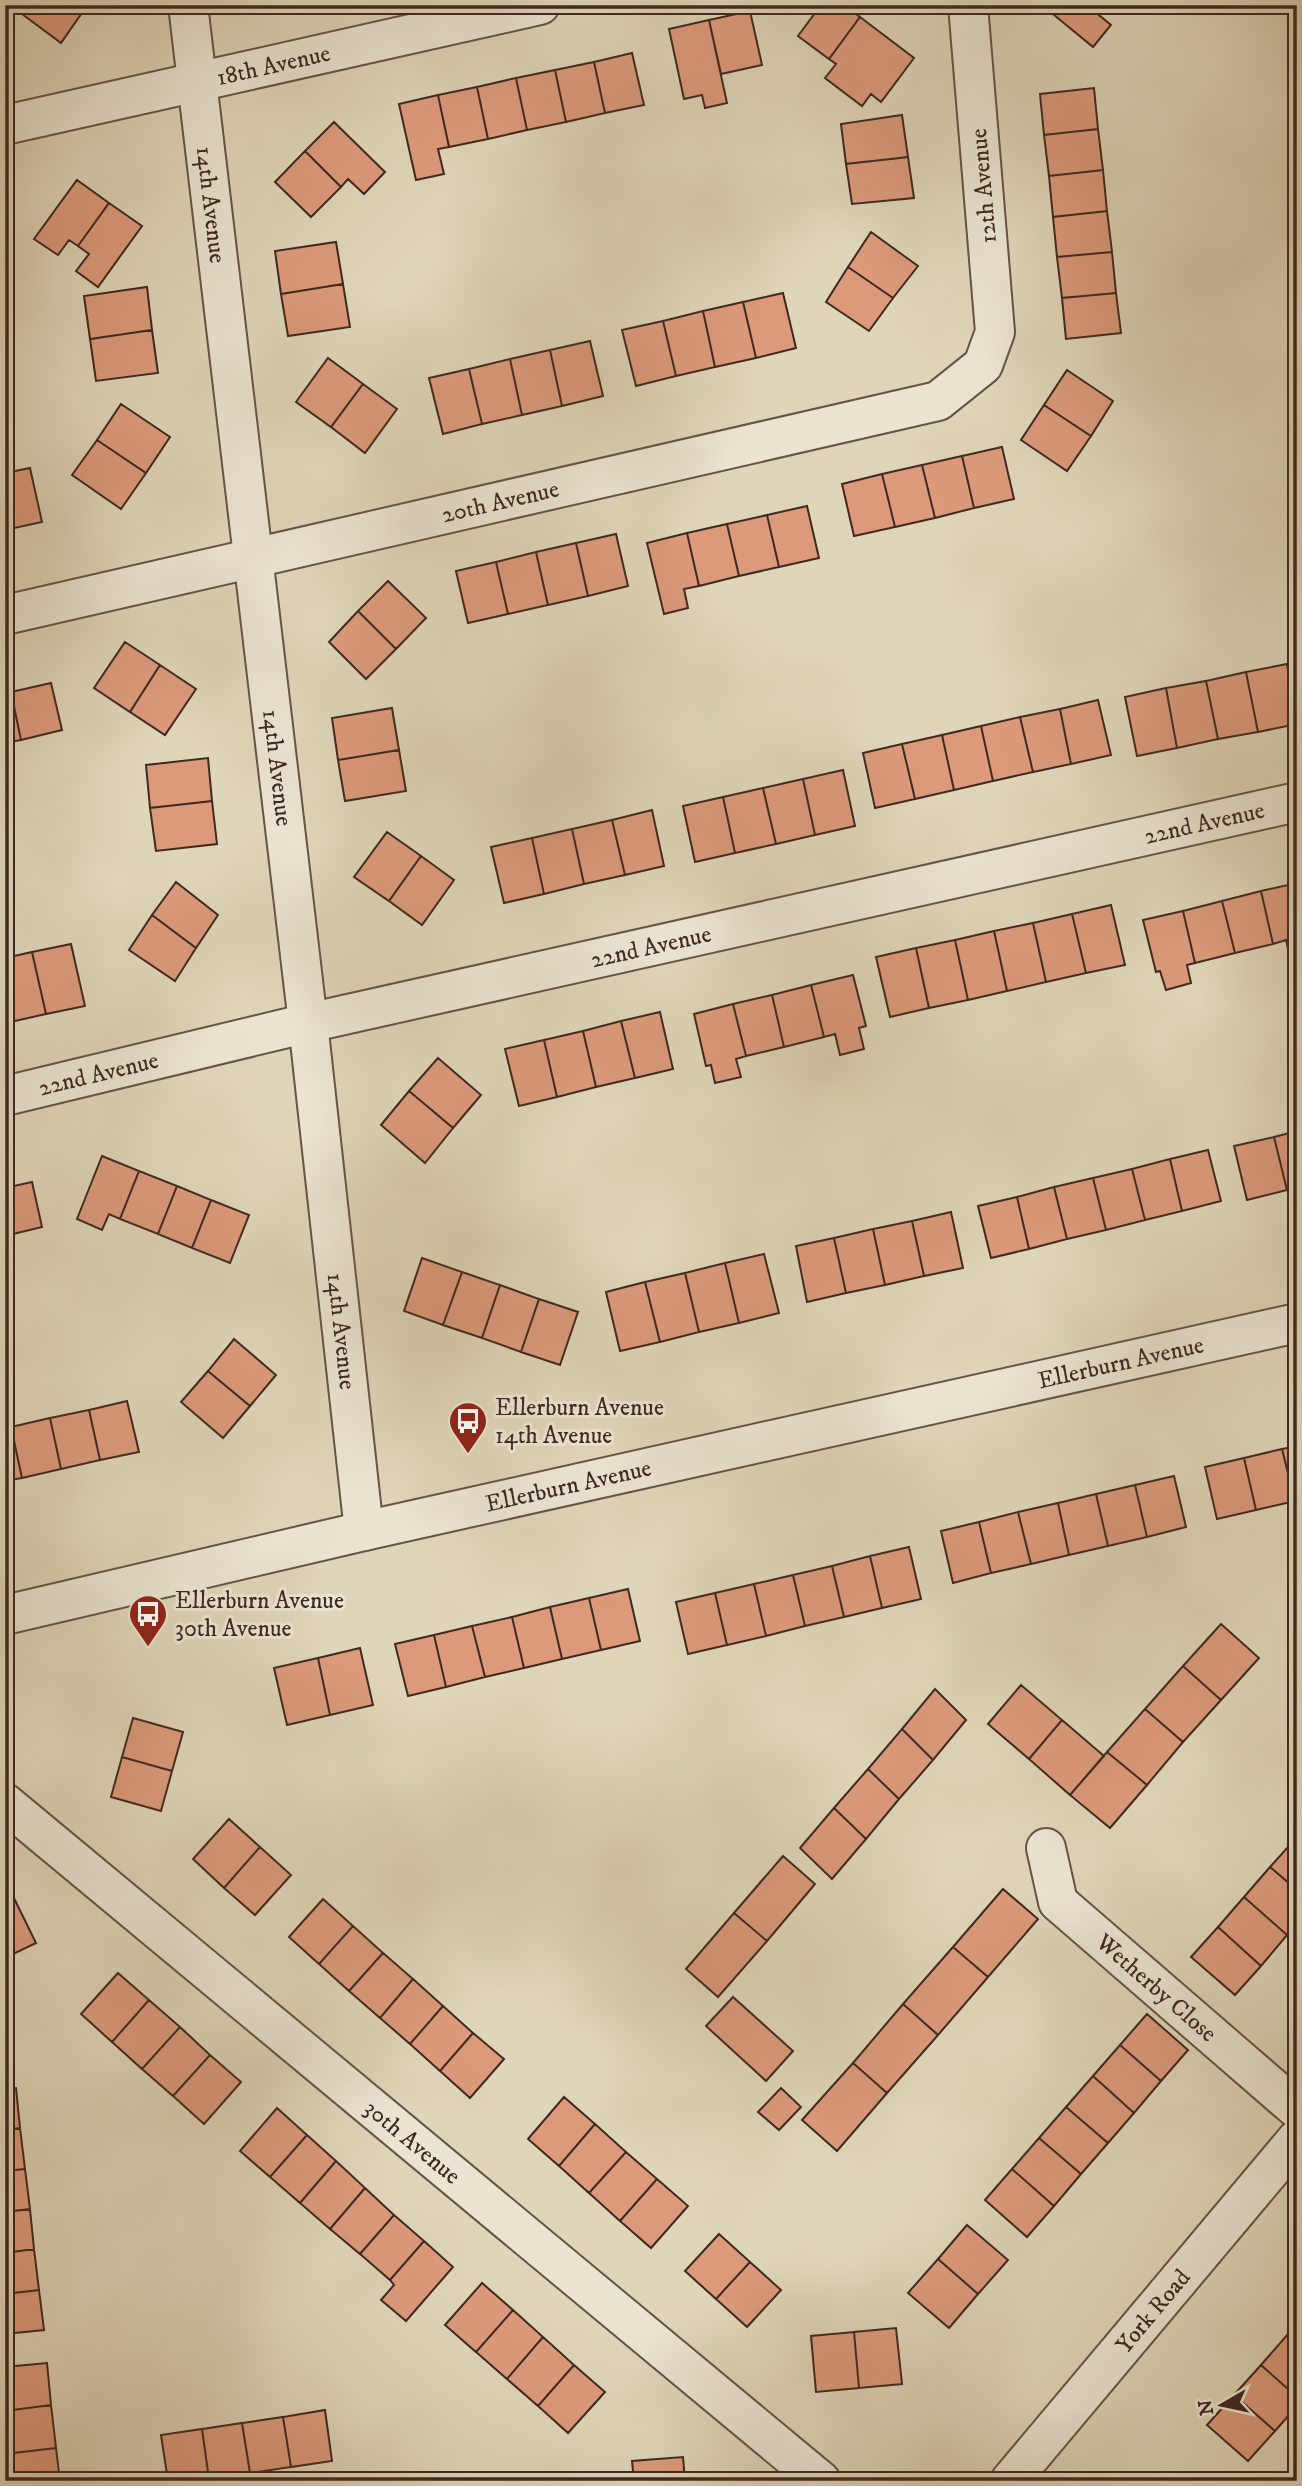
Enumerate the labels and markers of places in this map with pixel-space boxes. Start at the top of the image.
place label: Ellerburn Avenue 14th Avenue [495,1393,664,1451]
bus stop icon: Ellerburn Avenue 14th Avenue [447,1400,489,1455]
place label: Ellerburn Avenue 30th Avenue [175,1586,344,1644]
bus stop icon: Ellerburn Avenue 30th Avenue [127,1593,169,1648]

